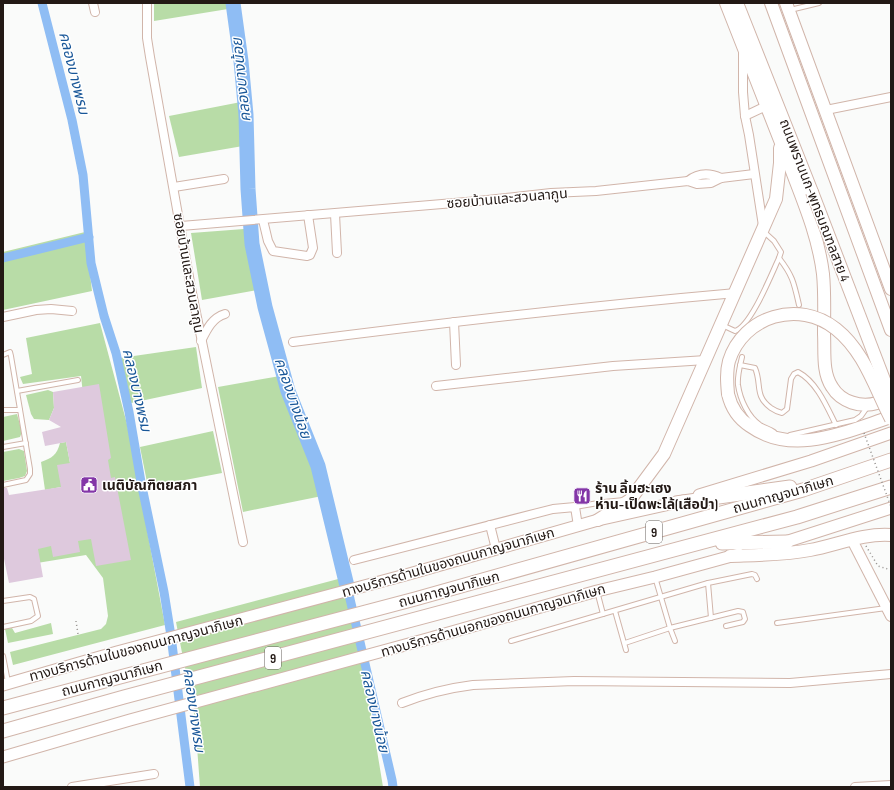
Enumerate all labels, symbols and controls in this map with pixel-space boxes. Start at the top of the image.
water label: คลองบางพรม [54,30,93,118]
water label: คลองบางน้อย [228,36,255,123]
street label: ถนนพรานนก-พุทธมณฑลสาย 4 [776,117,853,284]
street label: ซอยบ้านและสวนลากูน [446,185,568,212]
street label: ซอยบ้านและสวนลากูน [170,212,207,334]
water label: คลองบางพรม [118,347,156,435]
water label: คลองบางน้อย [270,355,316,442]
street label: ถนนกาญจนาภิเษก [731,472,835,517]
public building icon: เนติบัณฑิตยสภา [79,475,99,495]
place label: เนติบัณฑิตยสภา [102,477,197,494]
place label: ร้าน ลิ้มฮะเฮง ห่าน-เป็ดพะโล้(เสือป่า) [595,479,718,513]
restaurant icon: ร้าน ลิ้มฮะเฮง ห่าน-เป็ดพะโล้(เสือป่า) [572,486,592,506]
road number: 9 [646,521,662,543]
street label: ทางบริการด้านในของถนนกาญจนาภิเษก [340,524,556,600]
street label: ถนนกาญจนาภิเษก [397,567,501,611]
street label: ทางบริการด้านนอกของถนนกาญจนาภิเษก [379,580,607,661]
street label: ทางบริการด้านในของถนนกาญจนาภิเษก [27,611,245,685]
road number: 9 [265,647,281,669]
street label: ถนนกาญจนาภิเษก [60,656,164,700]
water label: คลองบางพรม [178,667,209,755]
water label: คลองบางน้อย [356,668,394,755]

